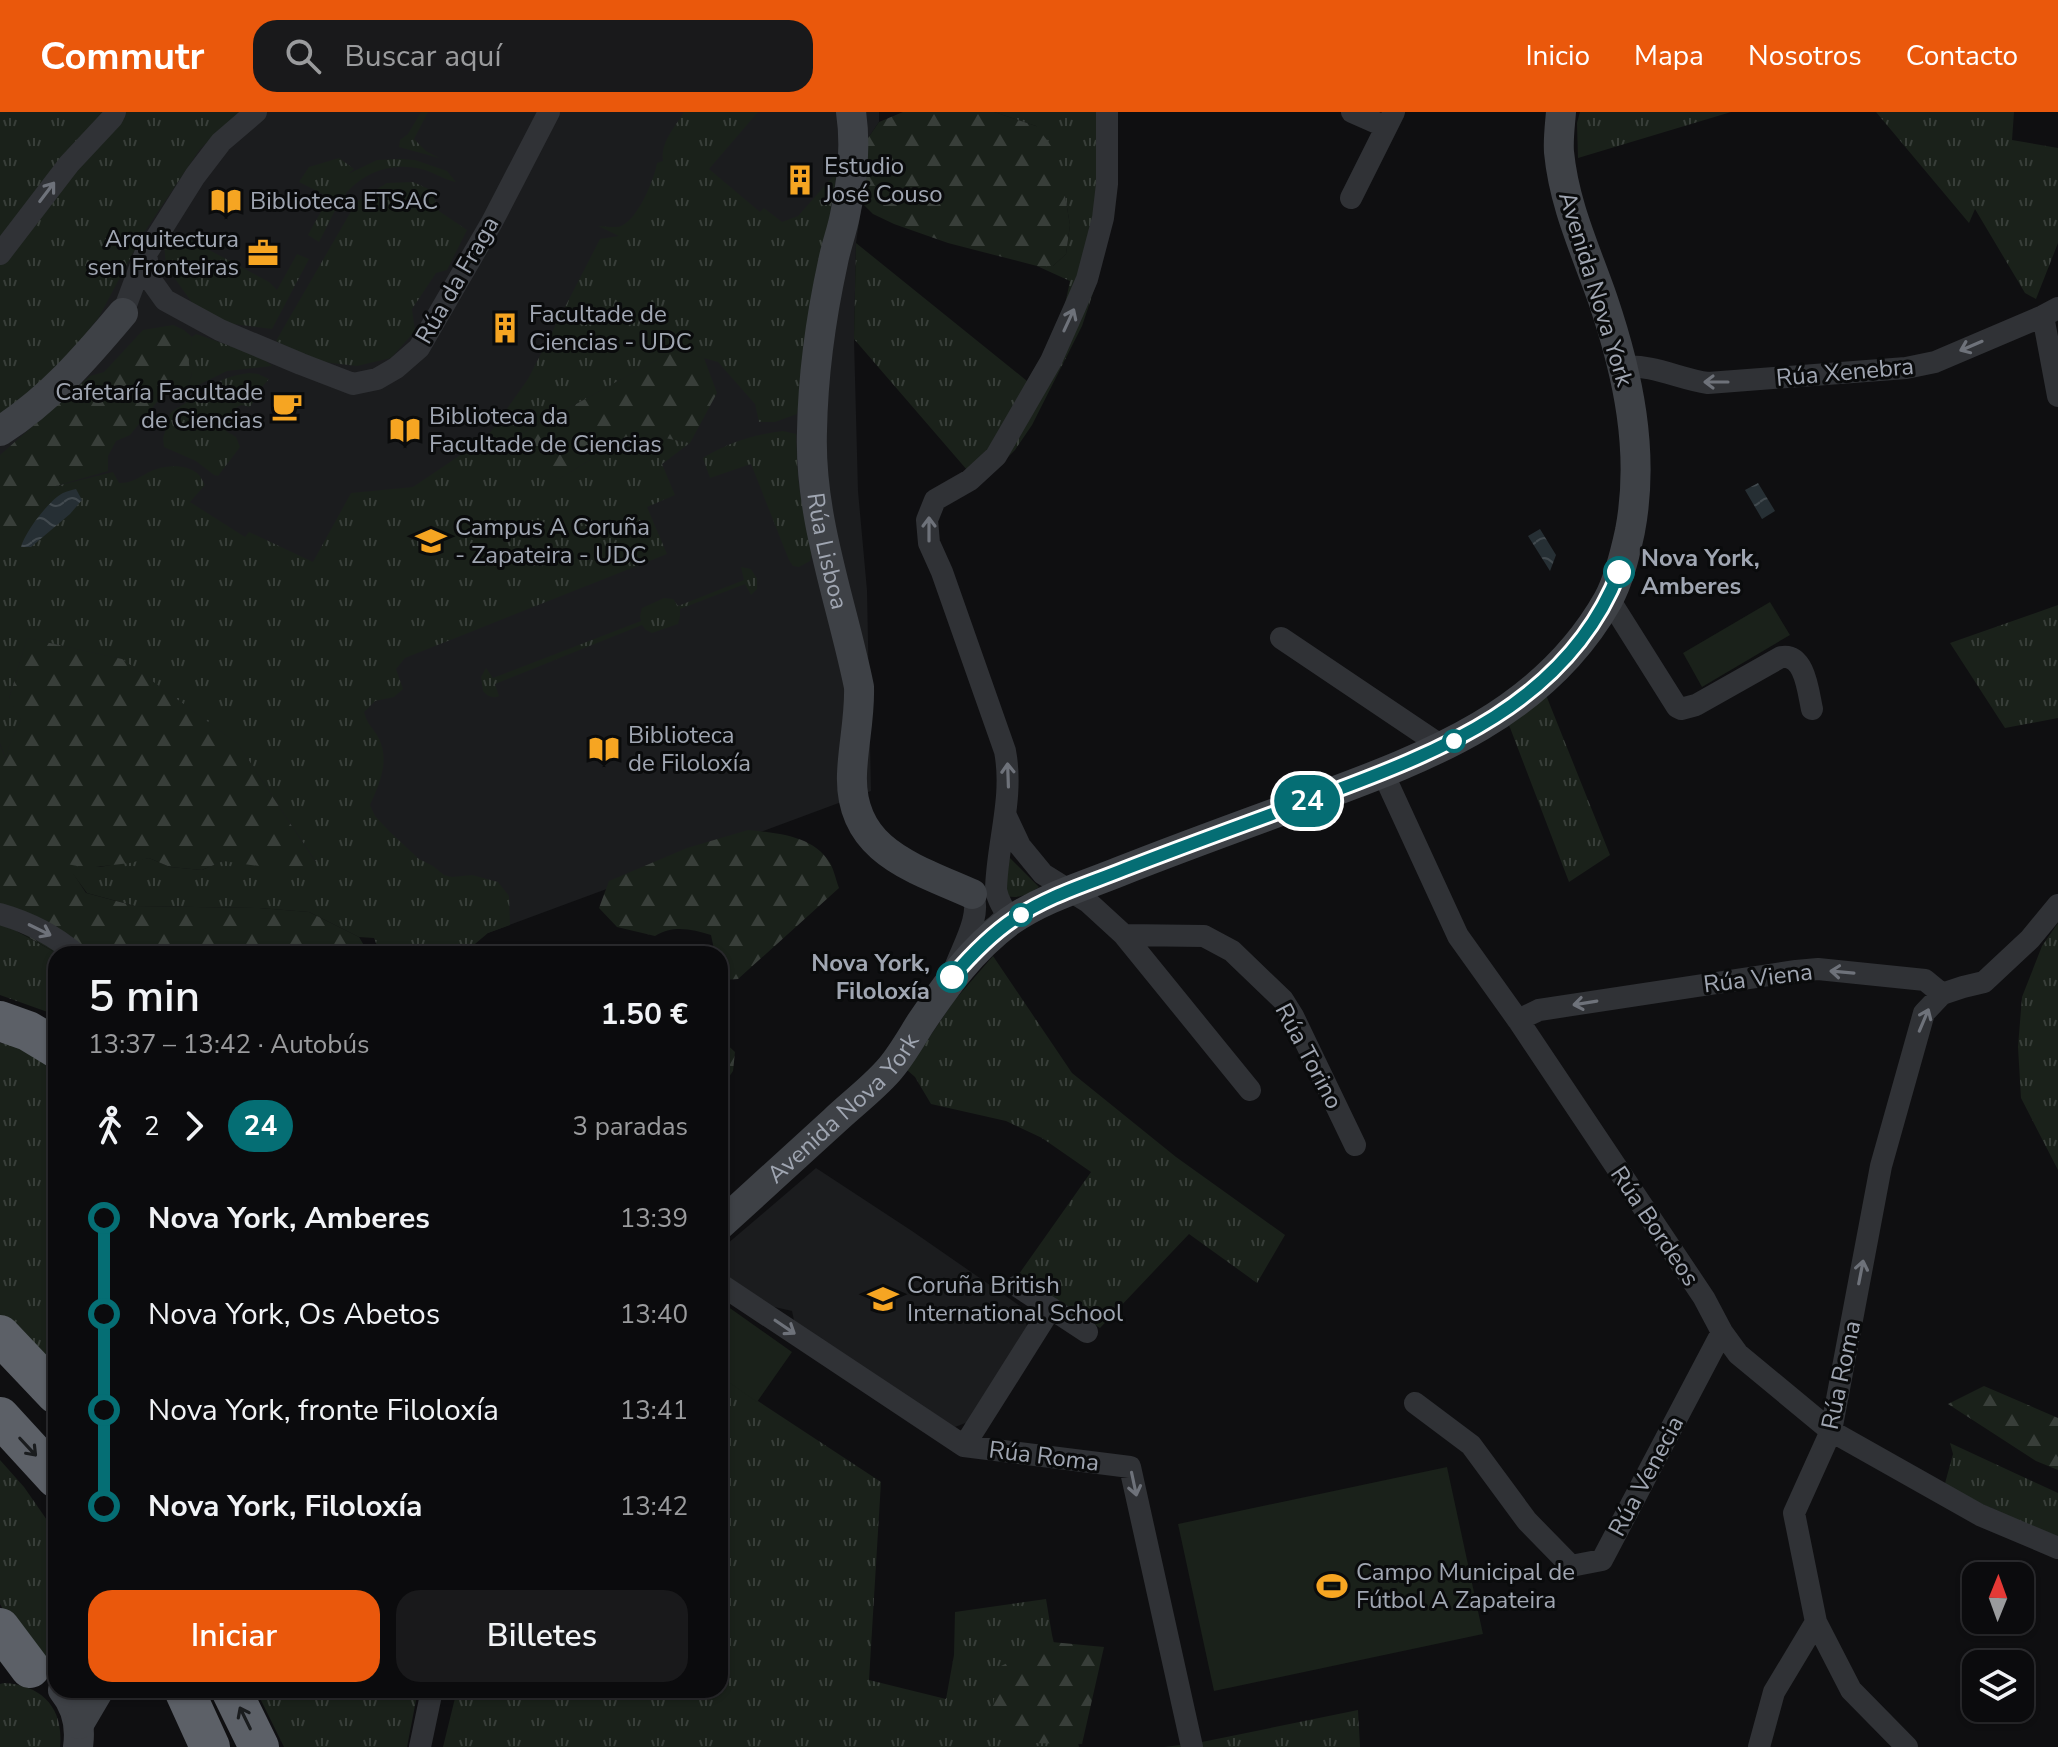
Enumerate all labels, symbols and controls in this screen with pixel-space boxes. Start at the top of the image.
search box [253,20,813,92]
text: Commutr [40,31,205,82]
icon: search [281,34,325,78]
text: Buscar aquí [345,36,501,77]
text: Inicio [1525,37,1590,75]
text: Mapa [1634,37,1704,75]
text: Nosotros [1748,37,1862,75]
text: Contacto [1906,37,2018,75]
place label: Estudio José Couso [823,150,943,210]
building icon: Estudio José Couso [783,163,817,197]
one-way arrow [39,182,56,203]
library icon: Biblioteca ETSAC [209,184,243,218]
place label: Biblioteca ETSAC [250,185,438,217]
street label: Avenida Nova York [1551,188,1641,391]
street label: Rúa da Fraga [408,210,506,350]
place label: Arquitectura sen Fronteiras [87,223,239,283]
office icon: Arquitectura sen Fronteiras [246,236,280,270]
place label: Facultade de Ciencias - UDC [529,298,692,358]
one-way arrow [1062,309,1077,333]
building icon: Facultade de Ciencias - UDC [488,311,522,345]
one-way arrow [1960,340,1984,355]
street label: Rúa Xenebra [1775,350,1915,394]
one-way arrow [1703,374,1730,390]
place label: Cafetaría Facultade de Ciencias [55,376,263,436]
cafe icon: Cafetaría Facultade de Ciencias [270,389,304,423]
place label: Biblioteca da Facultade de Ciencias [429,400,662,460]
library icon: Biblioteca da Facultade de Ciencias [388,413,422,447]
street label: Rúa Lisboa [799,490,856,613]
place label: Campus A Coruña - Zapateira - UDC [455,511,650,571]
one-way arrow [921,516,937,543]
school or university icon: Campus A Coruña - Zapateira - UDC [414,524,448,558]
place label: Nova York, Amberes [1641,542,1760,602]
marker: Nova York, Amberes [1604,557,1634,587]
place label: Biblioteca de Filoloxía [628,719,751,779]
unlabelled marker [1443,730,1465,752]
library icon: Biblioteca de Filoloxía [587,732,621,766]
one-way arrow [1000,762,1015,789]
line badge: 24 [1271,775,1343,827]
text: 24 [1290,782,1324,820]
unlabelled marker [1010,904,1032,926]
one-way arrow [28,923,52,938]
place label: Nova York, Filoloxía [811,947,930,1007]
street label: Rúa Viena [1702,955,1814,1001]
marker: Nova York, Filoloxía [937,962,967,992]
one-way arrow [1829,964,1856,979]
text: 5 min [88,967,200,1027]
text: 1.50 € [600,994,688,1035]
one-way arrow [1572,996,1598,1011]
street label: Rúa Torino [1268,997,1350,1115]
one-way arrow [1918,1009,1932,1033]
street label: Avenida Nova York [760,1026,927,1190]
text: 13:37 – 13:42 · Autobús [88,1027,370,1062]
icon: walk [88,1104,132,1148]
icon: forward [172,1104,216,1148]
text: 24 [244,1107,277,1145]
text: 2 [144,1109,160,1144]
text: 3 paradas [572,1109,688,1144]
street label: Rúa Bordeos [1603,1160,1707,1292]
text: Nova York, Amberes [148,1198,430,1239]
text: 13:39 [620,1201,688,1236]
one-way arrow [1855,1260,1870,1285]
place label: Coruña British International School [907,1269,1123,1329]
school or university icon: Coruña British International School [866,1282,900,1316]
text: Nova York, Os Abetos [148,1294,440,1335]
text: 13:40 [620,1297,688,1332]
street label: Rúa Roma [1814,1317,1868,1433]
one-way arrow [773,1320,796,1336]
text: Nova York, fronte Filoloxía [148,1390,499,1431]
text: 13:41 [620,1393,688,1428]
street label: Rúa Venecia [1601,1410,1691,1542]
street label: Rúa Roma [987,1433,1101,1479]
one-way arrow [19,1437,37,1457]
one-way arrow [1127,1470,1142,1496]
text: Nova York, Filoloxía [148,1486,423,1527]
text: 13:42 [620,1489,688,1524]
place label: Campo Municipal de Fútbol A Zapateira [1356,1556,1575,1616]
north arrow [1962,1562,2034,1634]
map controls [1962,1562,2034,1722]
sports icon: Campo Municipal de Fútbol A Zapateira [1315,1569,1349,1603]
button: Iniciar [88,1590,380,1682]
button: Billetes [396,1590,688,1682]
button: layers [1962,1650,2034,1722]
one-way arrow [237,1707,252,1731]

